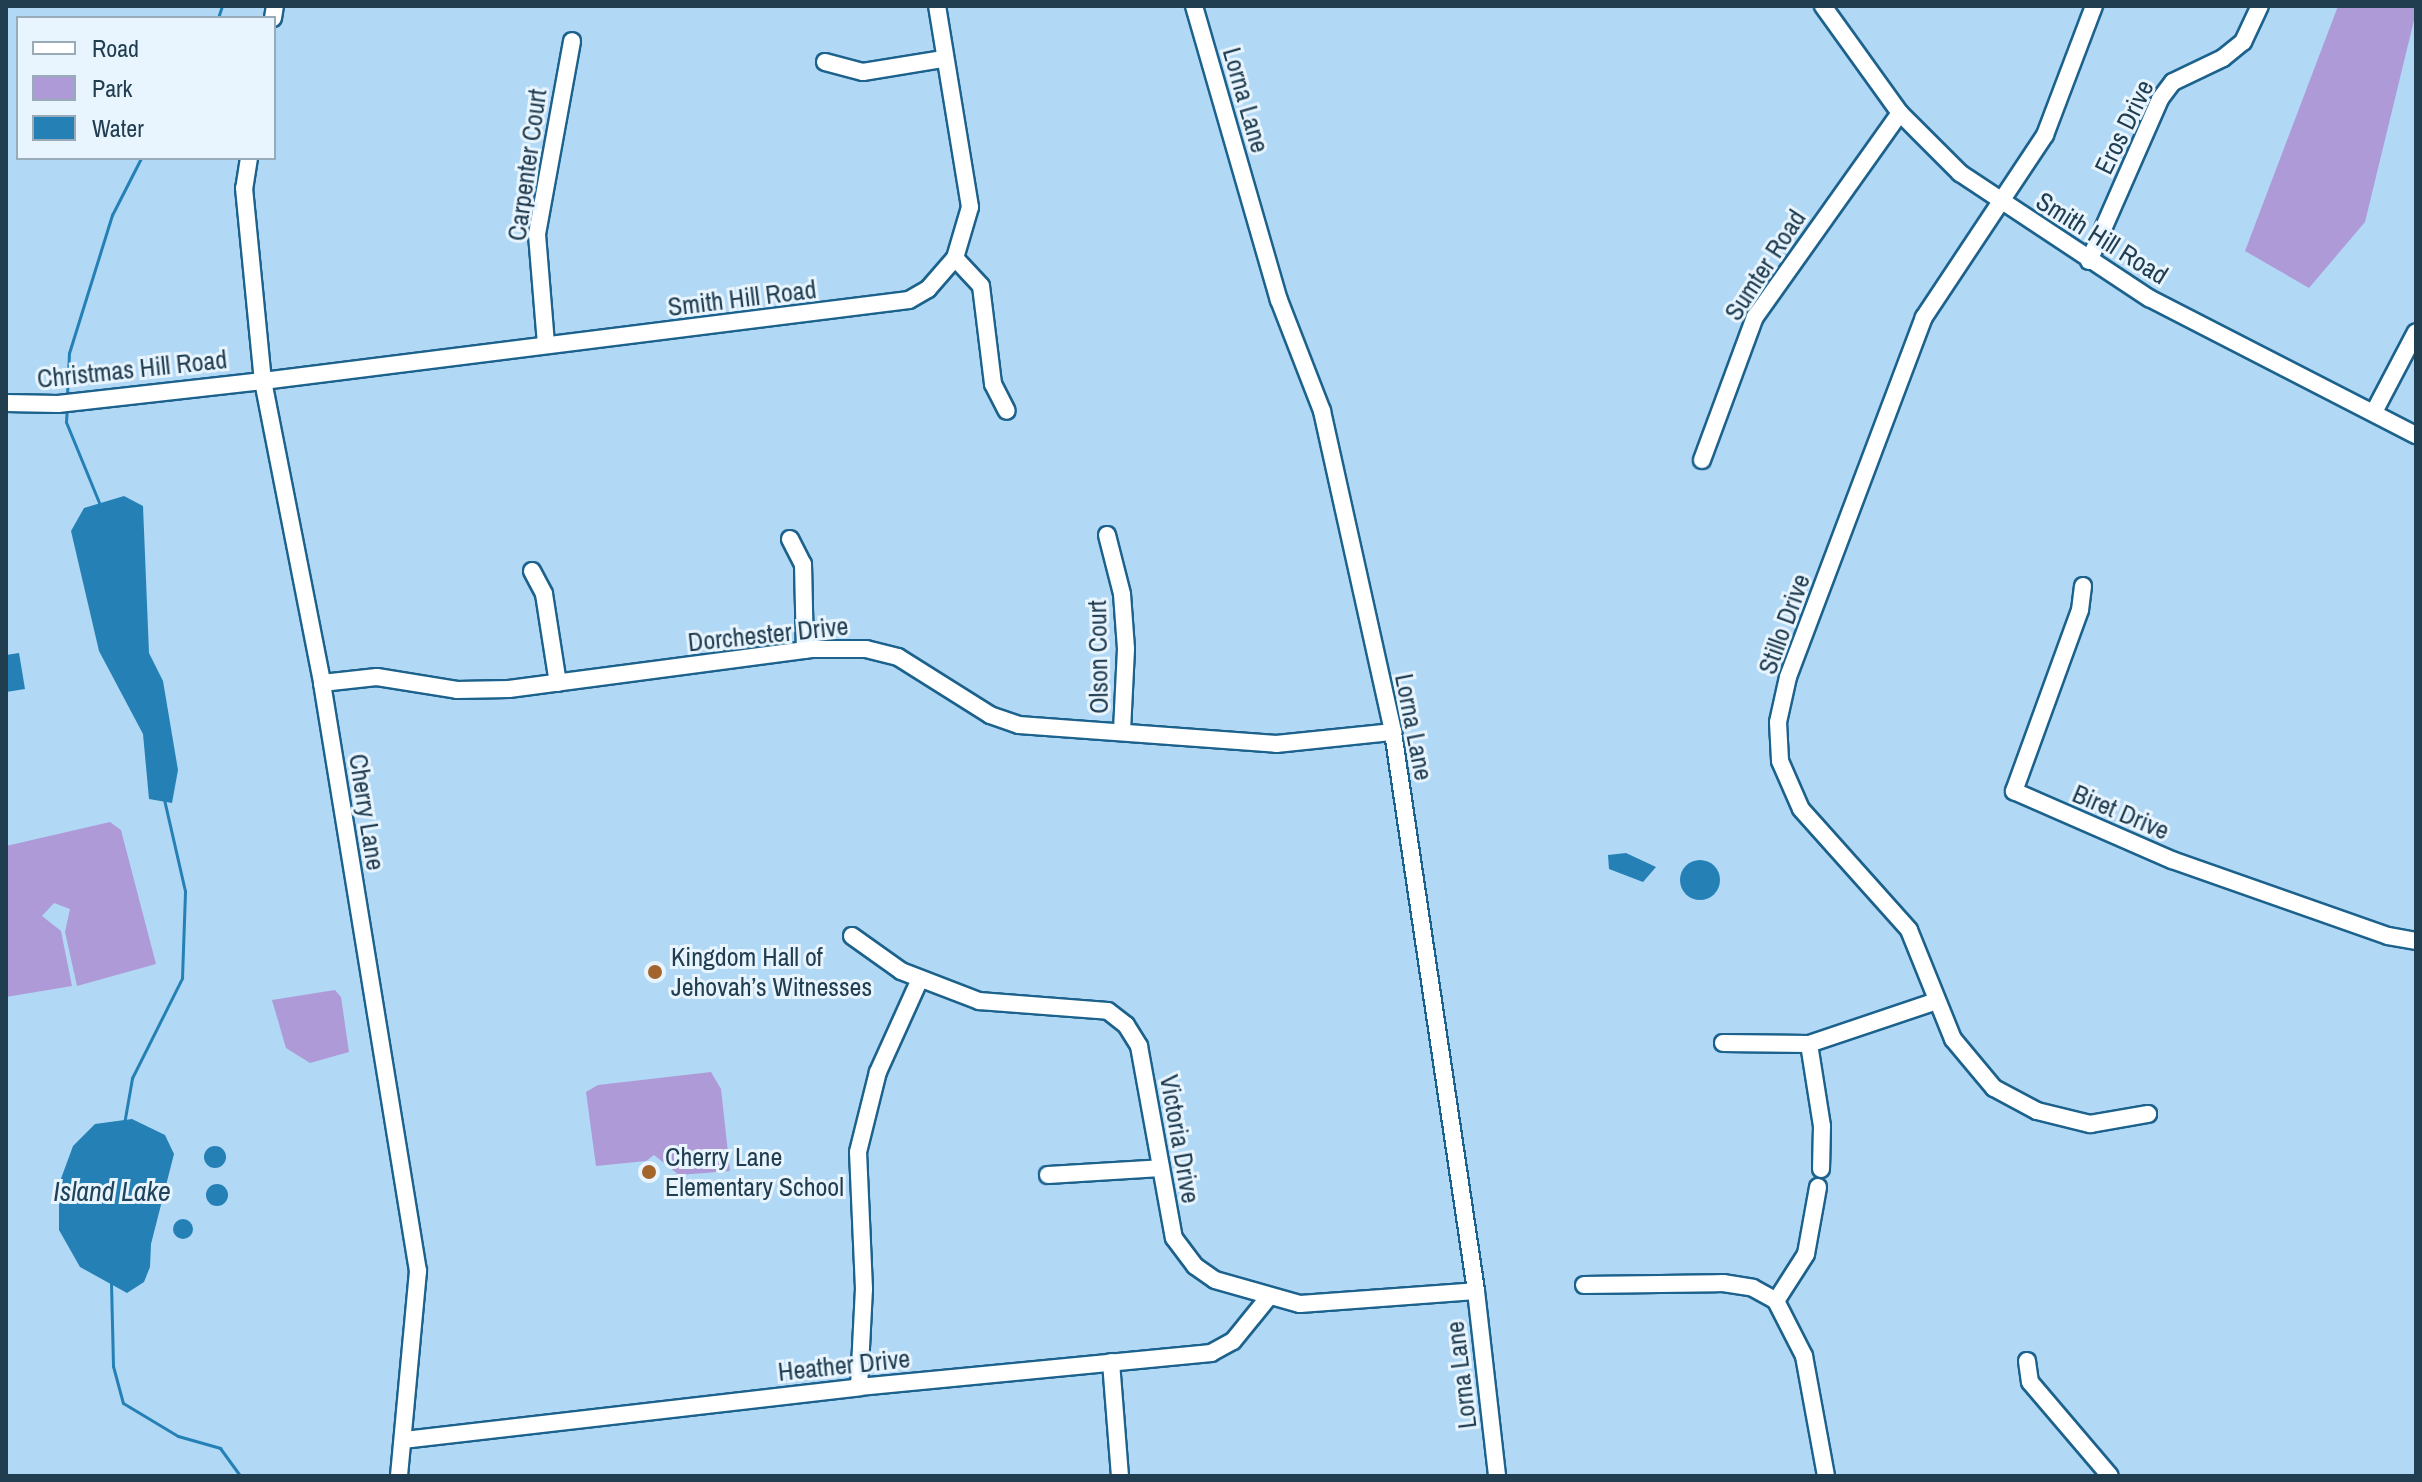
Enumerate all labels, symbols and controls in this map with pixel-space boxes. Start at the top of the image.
legend [16,16,276,160]
text: Road [92,32,139,64]
street label: Lorna Lane [1216,44,1276,156]
text: Park [92,72,132,104]
street label: Eros Drive [2088,75,2160,179]
street label: Carpenter Court [501,87,553,243]
text: Water [92,112,144,144]
street label: Smith Hill Road [2030,185,2174,291]
street label: Sumter Road [1718,204,1812,326]
street label: Smith Hill Road [666,273,818,323]
street label: Christmas Hill Road [36,344,228,394]
street label: Stillo Drive [1752,570,1816,678]
street label: Olson Court [1081,600,1115,714]
street label: Dorchester Drive [686,610,850,658]
street label: Lorna Lane [1388,671,1440,783]
street label: Cherry Lane [342,752,392,872]
street label: Biret Drive [2068,778,2174,846]
place label: Kingdom Hall of Jehovah’s Witnesses [671,941,872,1002]
marker: Kingdom Hall of Jehovah’s Witnesses [646,963,664,981]
street label: Victoria Drive [1153,1072,1207,1206]
place label: Cherry Lane Elementary School [665,1141,844,1202]
marker: Cherry Lane Elementary School [640,1163,658,1181]
water label: Island Lake [53,1174,171,1208]
street label: Lorna Lane [1439,1320,1483,1430]
street label: Heather Drive [776,1343,912,1387]

